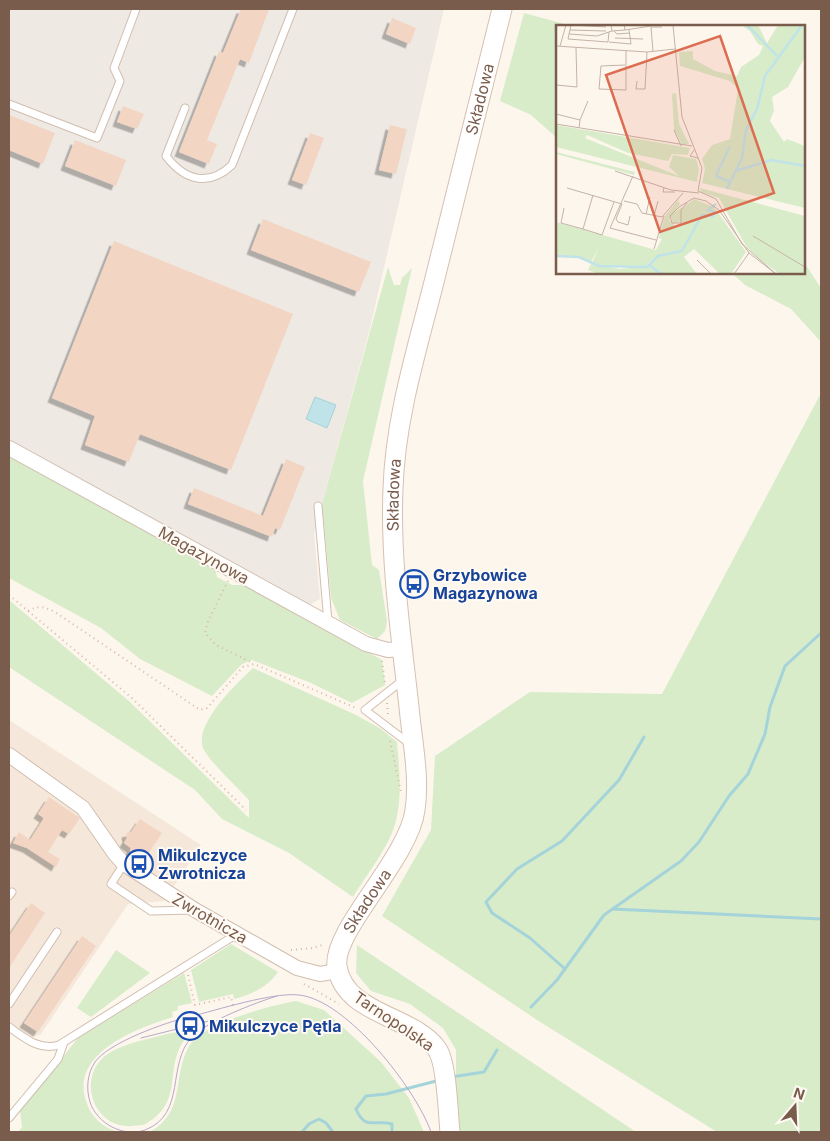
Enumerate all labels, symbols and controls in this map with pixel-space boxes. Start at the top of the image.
inset map [556,25,805,274]
street label: Składowa [461,61,498,137]
street label: Składowa [382,458,405,532]
street label: Magazynowa [155,522,253,588]
place label: Grzybowice Magazynowa [433,565,538,603]
bus stop icon: Grzybowice Magazynowa [399,569,429,599]
place label: Mikulczyce Zwrotnicza [158,845,247,883]
bus stop icon: Mikulczyce Zwrotnicza [124,849,154,879]
street label: Składowa [338,865,395,937]
street label: Zwrotnicza [169,888,251,948]
street label: Tarnopolska [350,987,438,1055]
bus stop icon: Mikulczyce Pętla [175,1011,205,1041]
place label: Mikulczyce Pętla [209,1016,341,1036]
north arrow [770,1081,820,1131]
text: N [792,1083,807,1103]

